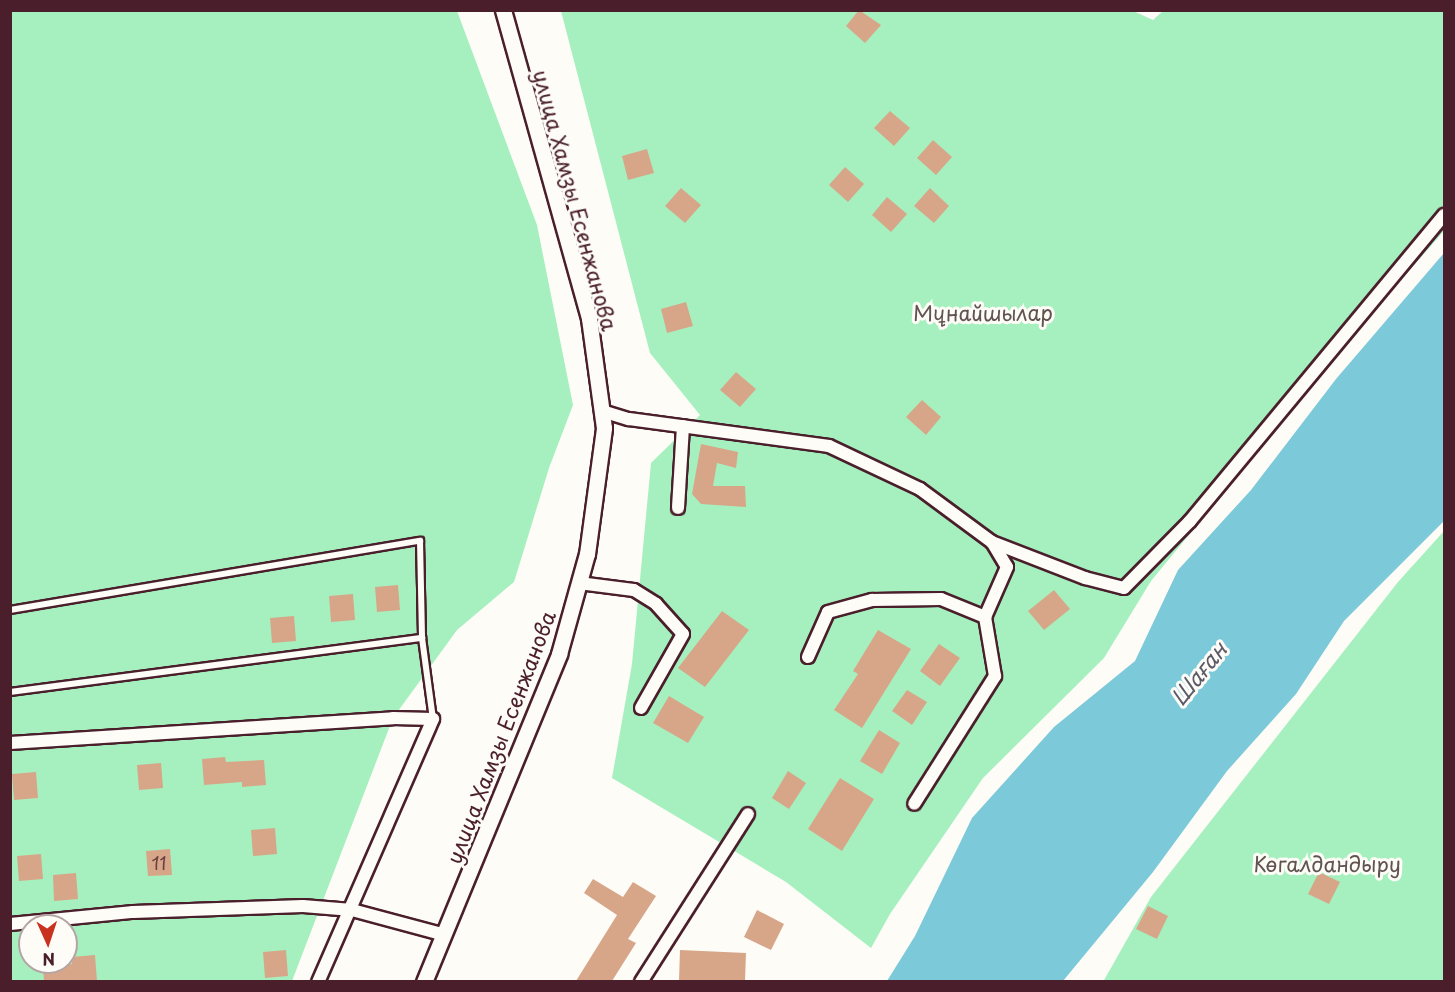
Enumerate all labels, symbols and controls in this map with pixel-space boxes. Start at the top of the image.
street label: улица Хамзы Есенжанова [529,66,623,334]
park label: Мұнайшылар [913,299,1053,325]
street label: улица Хамзы Есенжанова [440,607,560,867]
water label: Шаған [1165,636,1231,710]
park label: Көгалдандыру [1253,850,1401,876]
house number: 11 [151,852,167,874]
north arrow [18,914,78,974]
text: N [42,948,56,972]

